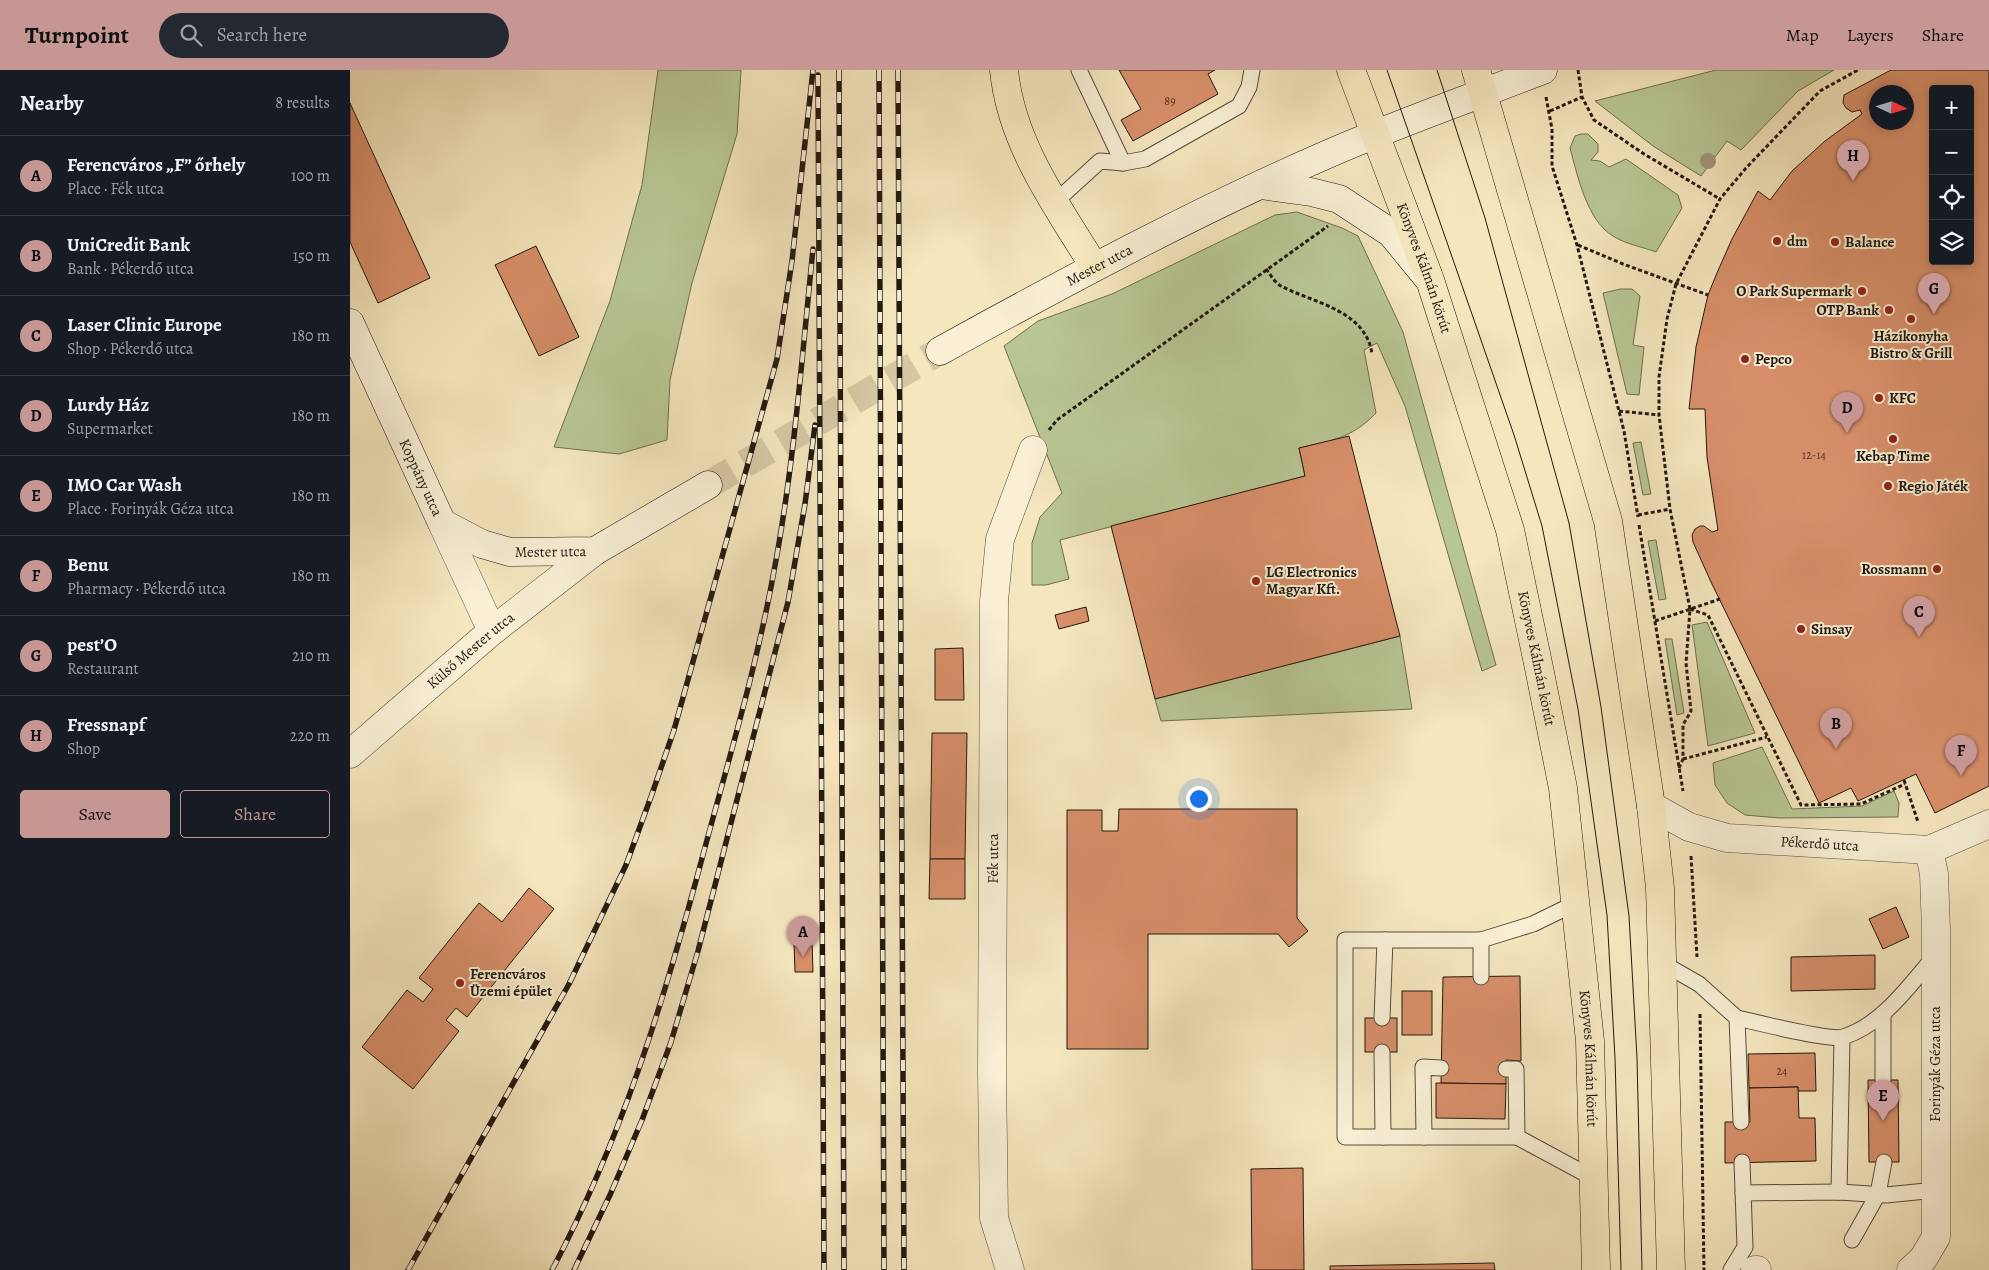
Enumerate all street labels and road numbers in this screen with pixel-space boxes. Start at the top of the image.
street label: Könyves Kálmán körút [1392,200,1456,336]
street label: Mester utca [1063,239,1136,291]
street label: Koppány utca [395,435,448,519]
street label: Mester utca [514,541,587,562]
street label: Könyves Kálmán körút [1513,589,1560,728]
street label: Külső Mester utca [422,607,519,693]
street label: Pékerdő utca [1780,831,1860,856]
street label: Fék utca [983,833,1003,884]
street label: Könyves Kálmán körút [1575,989,1602,1127]
street label: Forinyák Géza utca [1925,1006,1945,1122]

